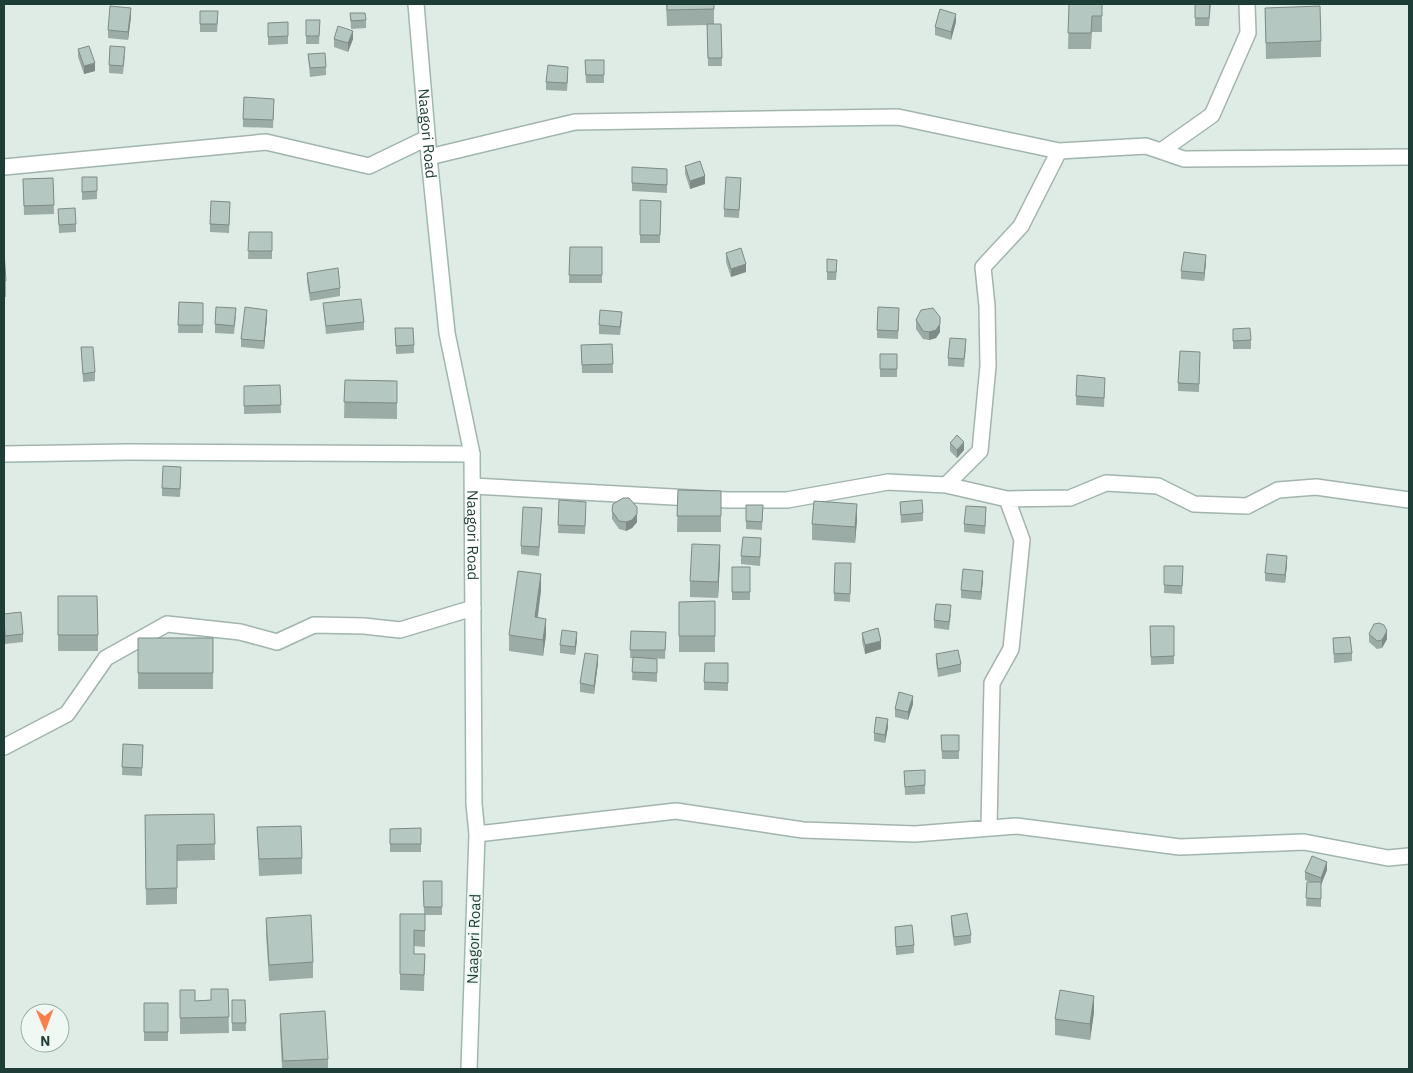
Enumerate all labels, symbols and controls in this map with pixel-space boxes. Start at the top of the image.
street label: Naagori Road [414,88,441,179]
street label: Naagori Road [463,490,483,580]
street label: Naagori Road [462,894,485,984]
north arrow [20,1003,70,1053]
text: N [40,1032,50,1050]

